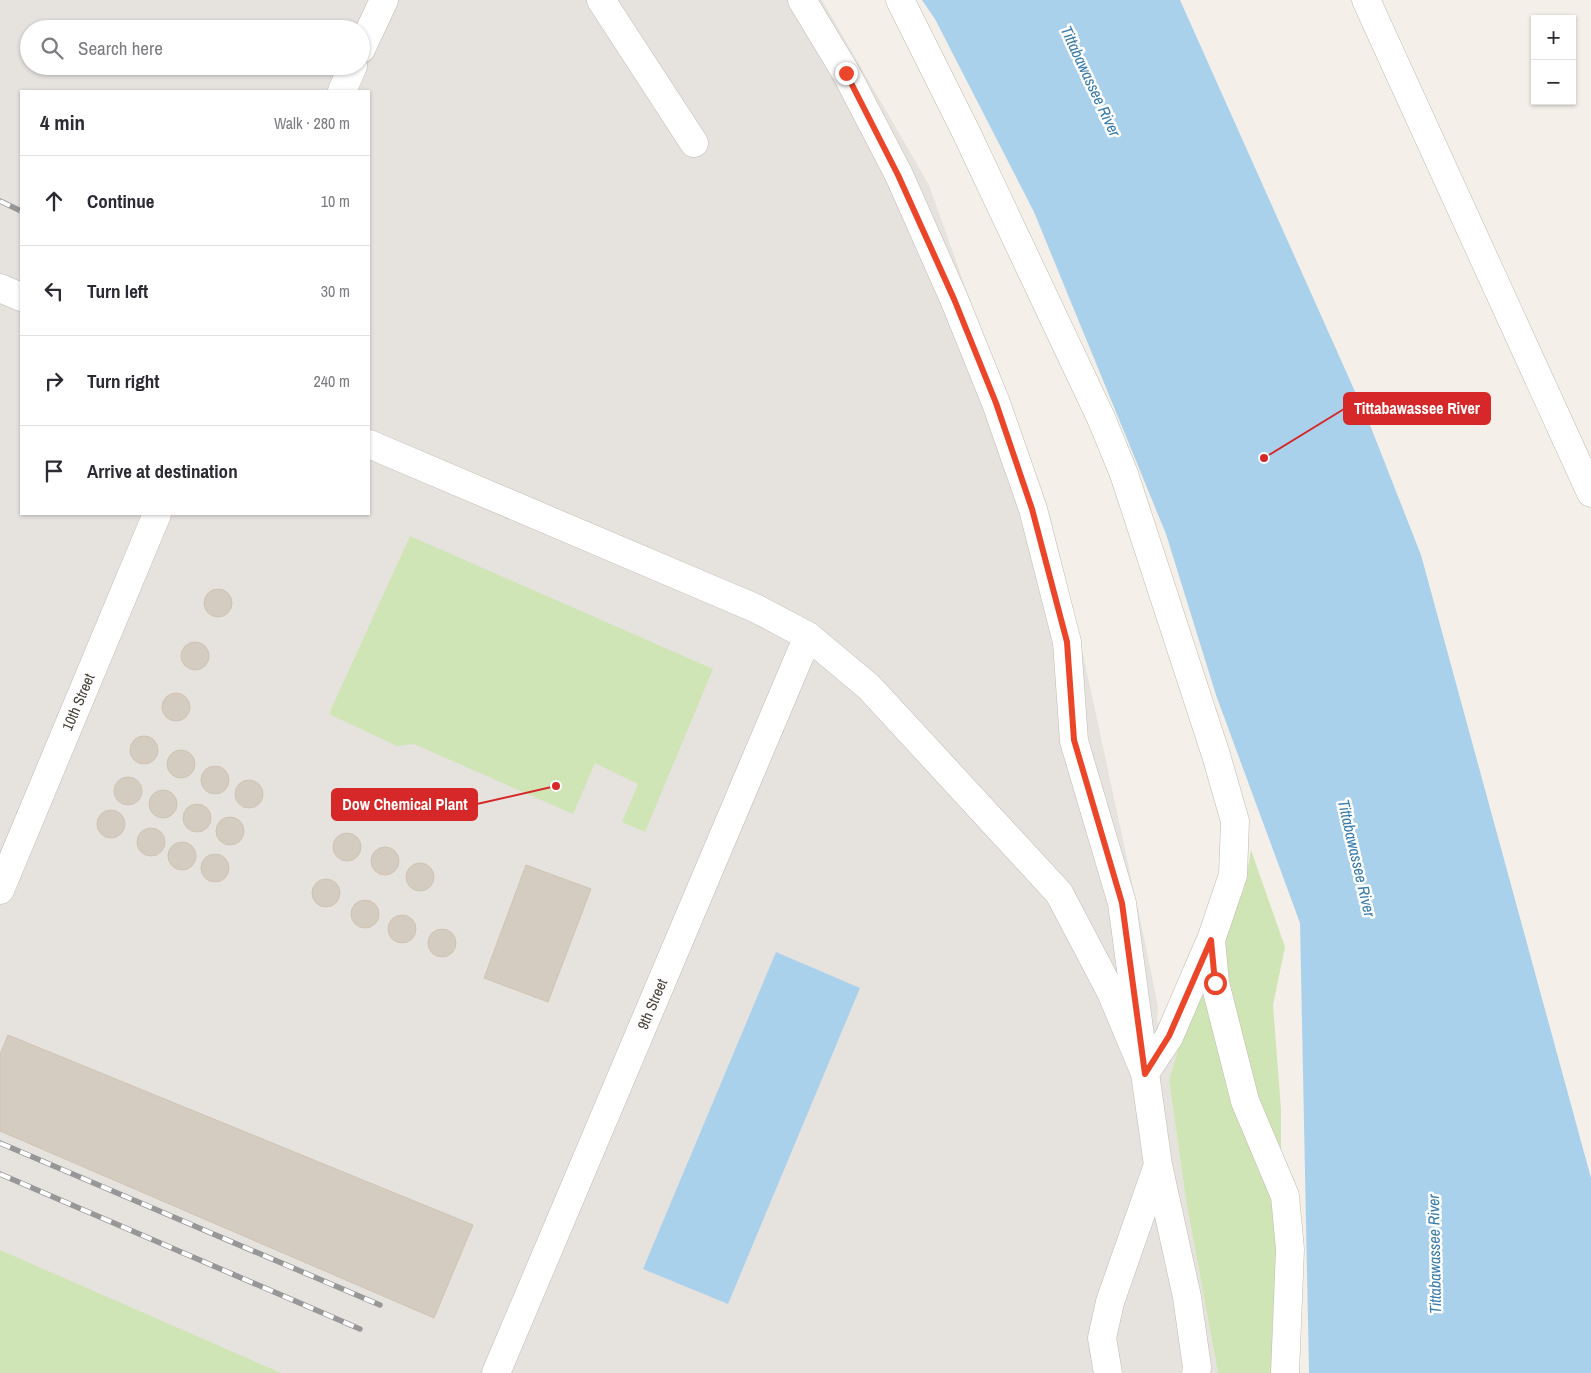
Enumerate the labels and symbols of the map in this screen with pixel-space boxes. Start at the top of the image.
water label: Tittabawassee River [1056,22,1127,140]
route end [835,62,858,85]
callout: Tittabawassee River [1344,393,1490,424]
text: Tittabawassee River [1354,397,1481,419]
street label: 10th Street [57,670,100,734]
callout: Dow Chemical Plant [332,789,477,820]
text: Dow Chemical Plant [342,793,468,815]
water label: Tittabawassee River [1333,797,1381,919]
route start [1204,972,1227,995]
street label: 9th Street [632,975,672,1033]
water label: Tittabawassee River [1422,1193,1446,1314]

